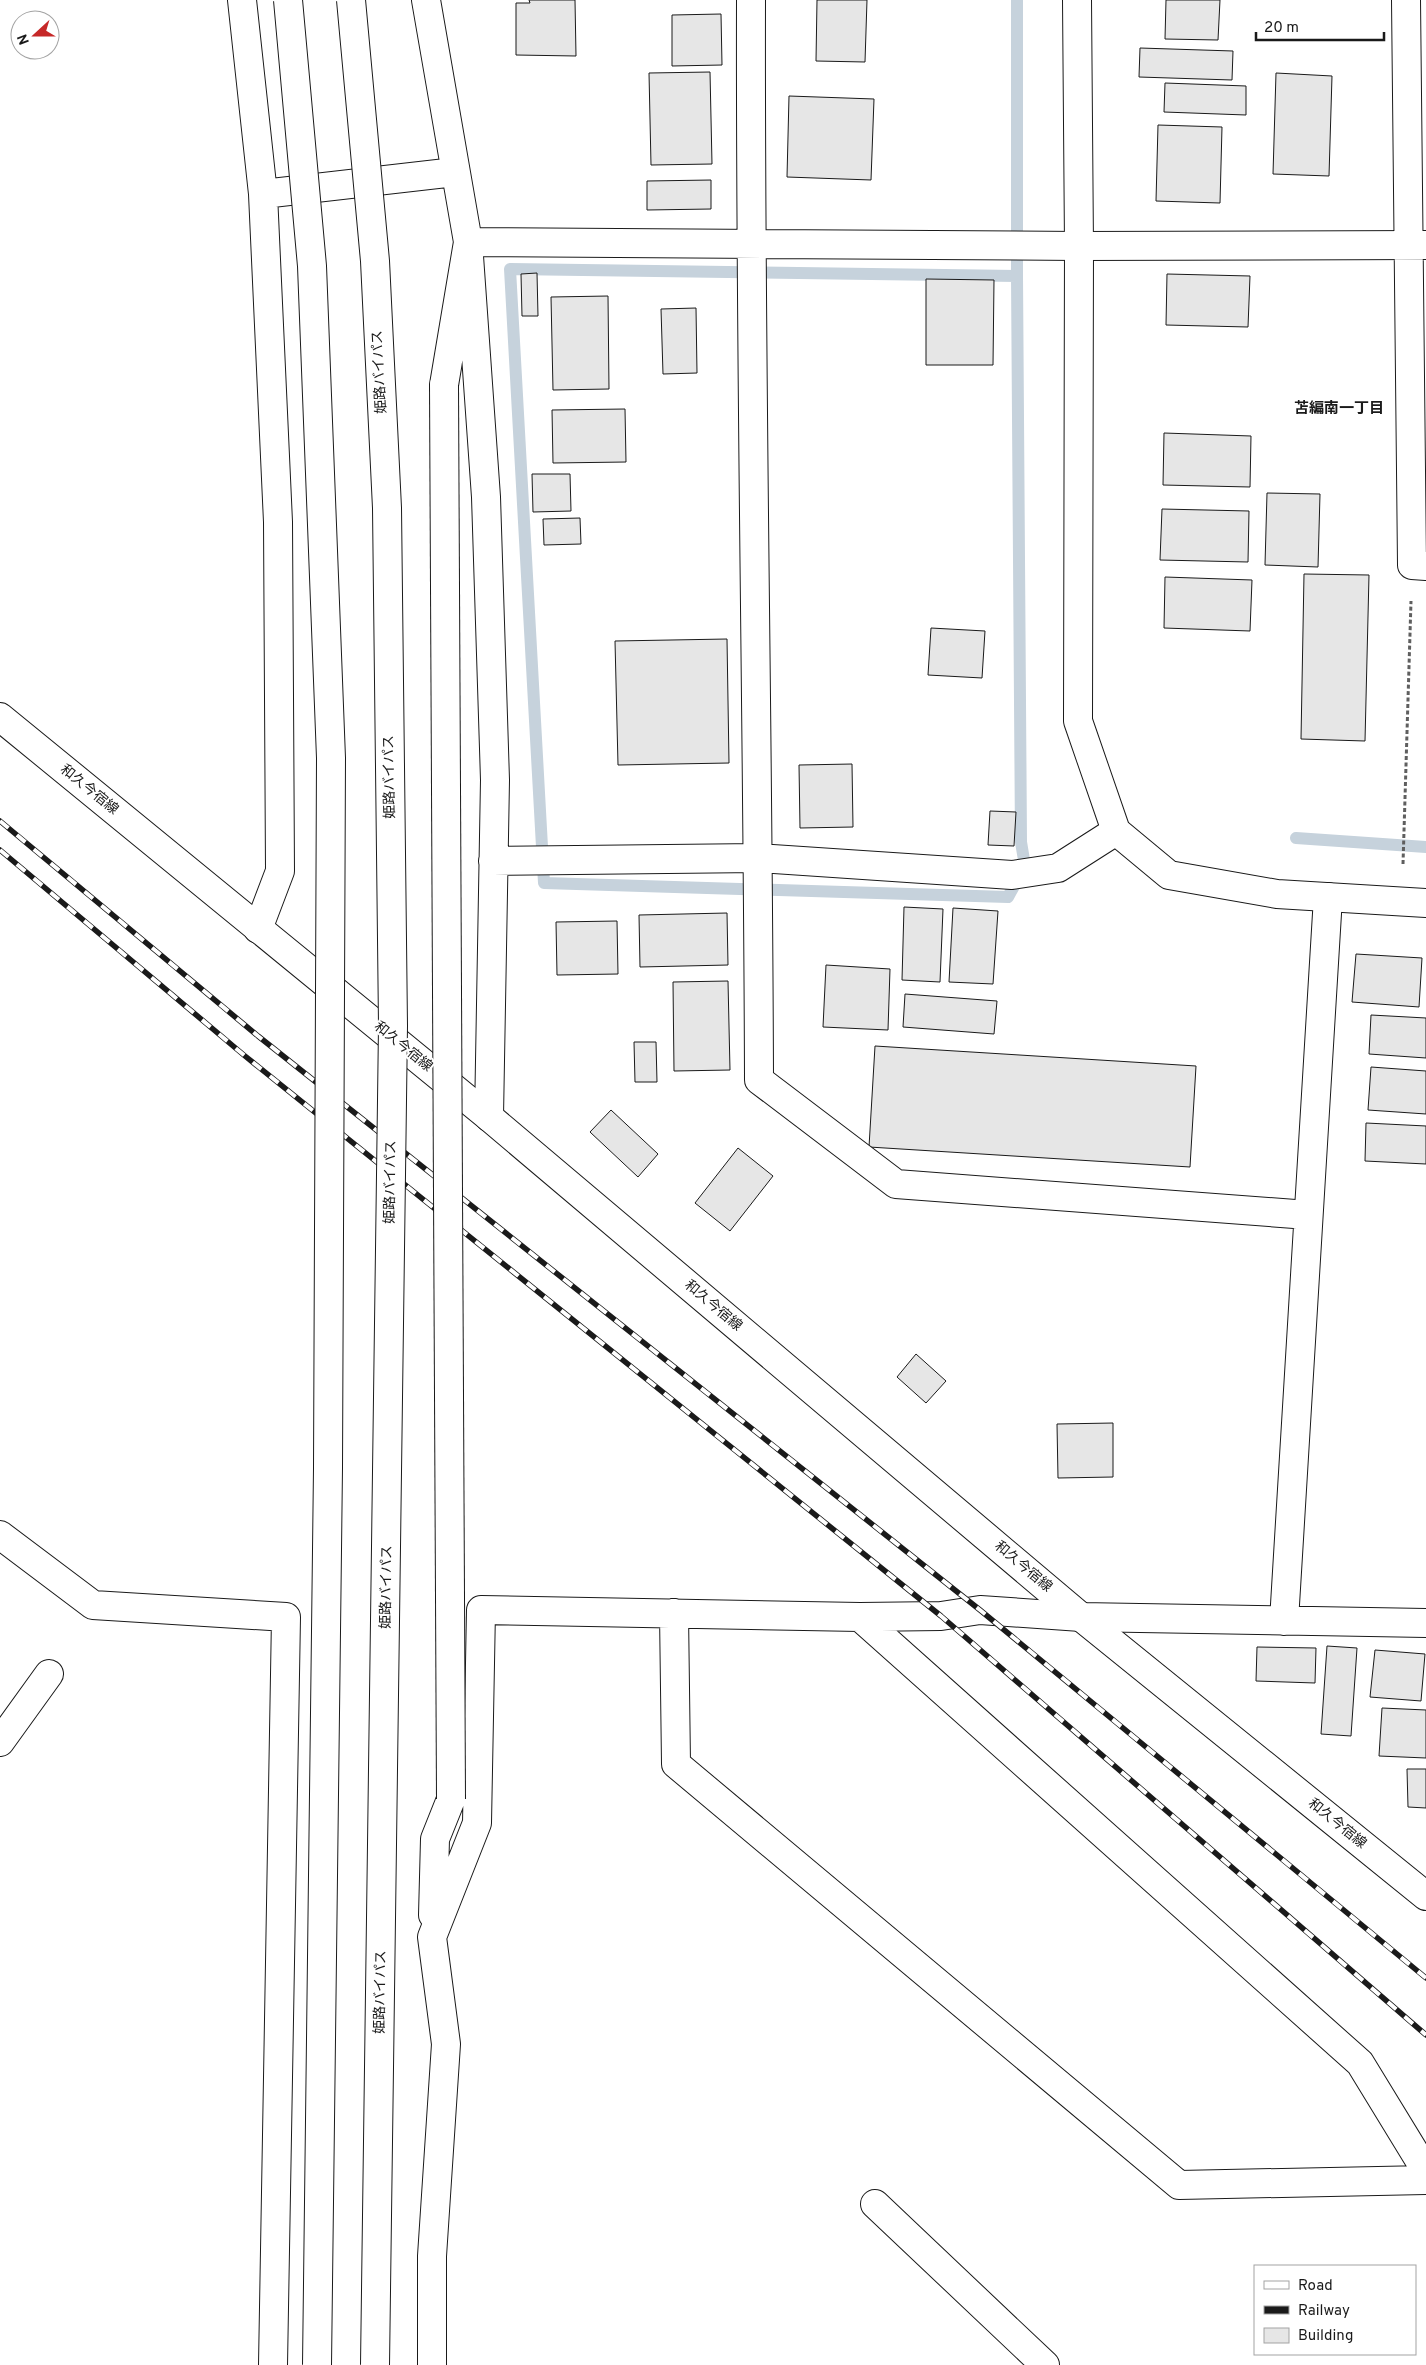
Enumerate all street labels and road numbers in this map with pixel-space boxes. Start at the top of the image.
street label: 姫路バイパス [369,330,391,414]
street label: 姫路バイパス [381,735,399,819]
street label: 和久今宿線 [56,761,122,819]
street label: 和久今宿線 [370,1018,436,1076]
street label: 姫路バイパス [382,1140,400,1224]
street label: 和久今宿線 [681,1277,745,1335]
street label: 和久今宿線 [991,1538,1055,1596]
street label: 姫路バイパス [378,1545,396,1629]
street label: 和久今宿線 [1304,1795,1370,1853]
street label: 姫路バイパス [372,1950,390,2034]

